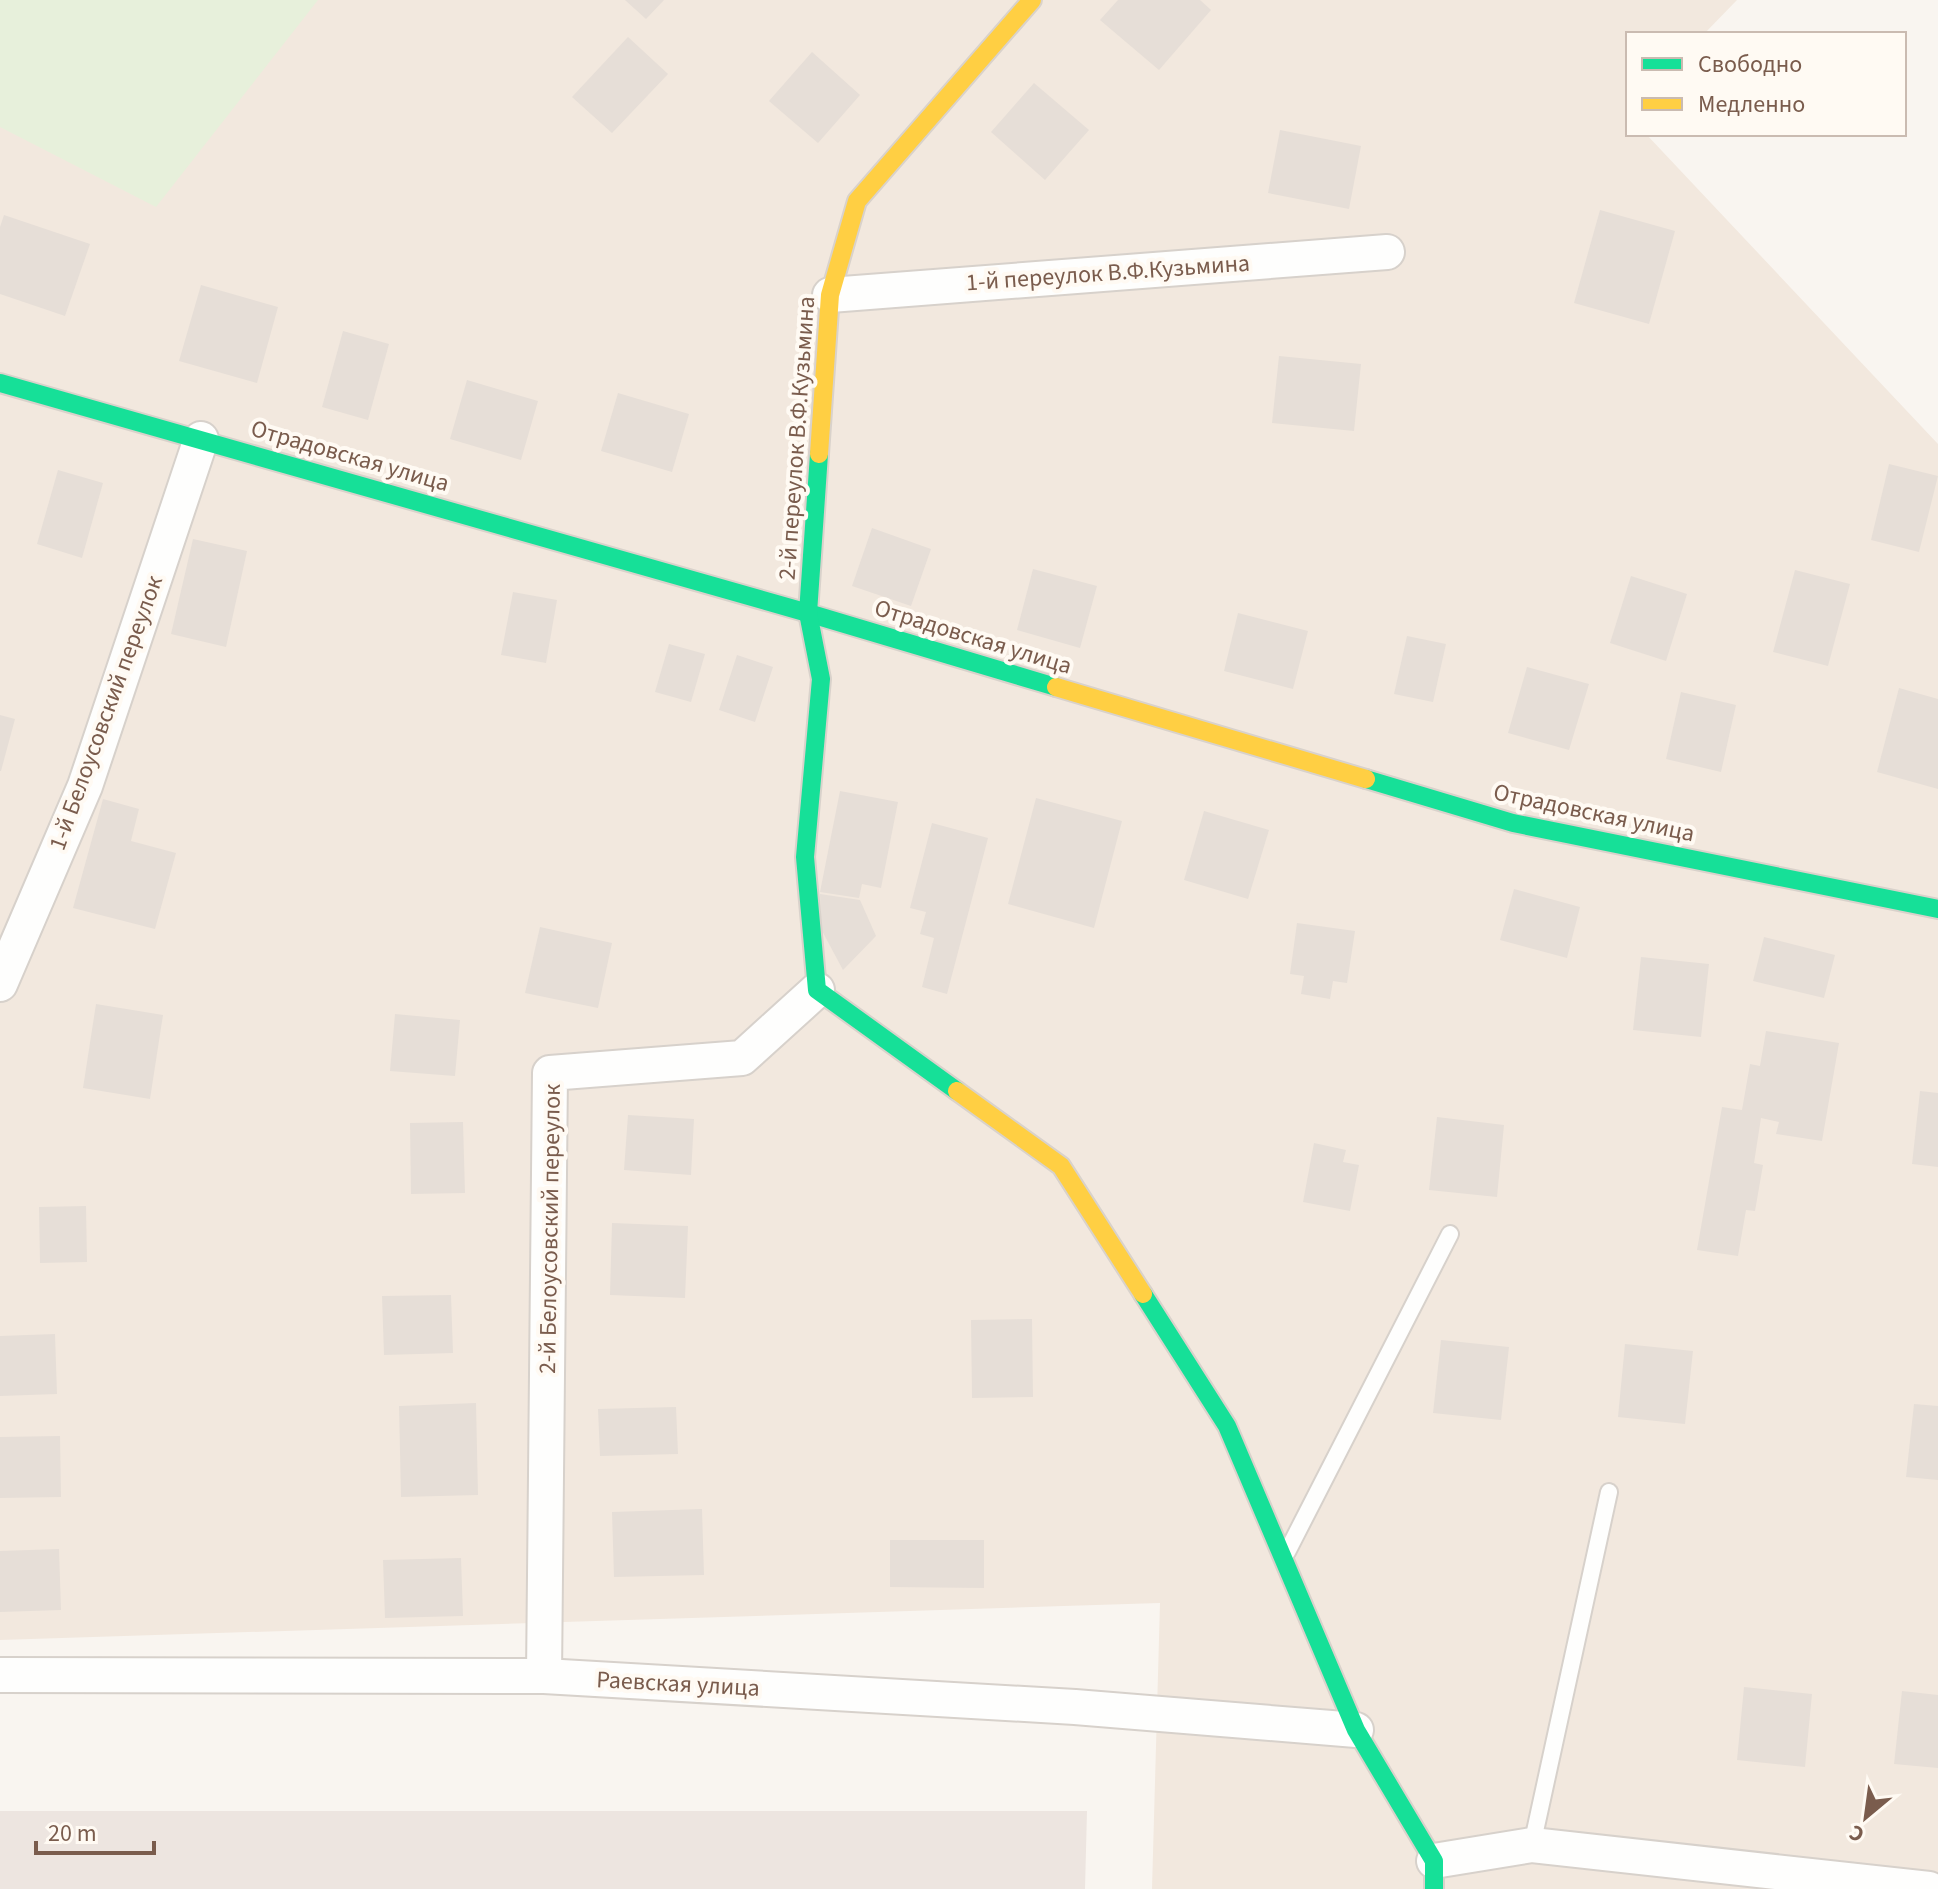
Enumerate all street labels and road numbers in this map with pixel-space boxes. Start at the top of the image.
street label: 1-й переулок В.Ф.Кузьмина [965,246,1251,300]
street label: 2-й переулок В.Ф.Кузьмина [770,295,824,581]
street label: Отрадовская улица [247,411,453,501]
street label: 1-й Белоусовский переулок [40,571,172,855]
street label: Отрадовская улица [870,590,1076,684]
street label: Отрадовская улица [1490,775,1698,851]
street label: 2-й Белоусовский переулок [530,1084,570,1374]
street label: Раевская улица [595,1662,761,1706]

